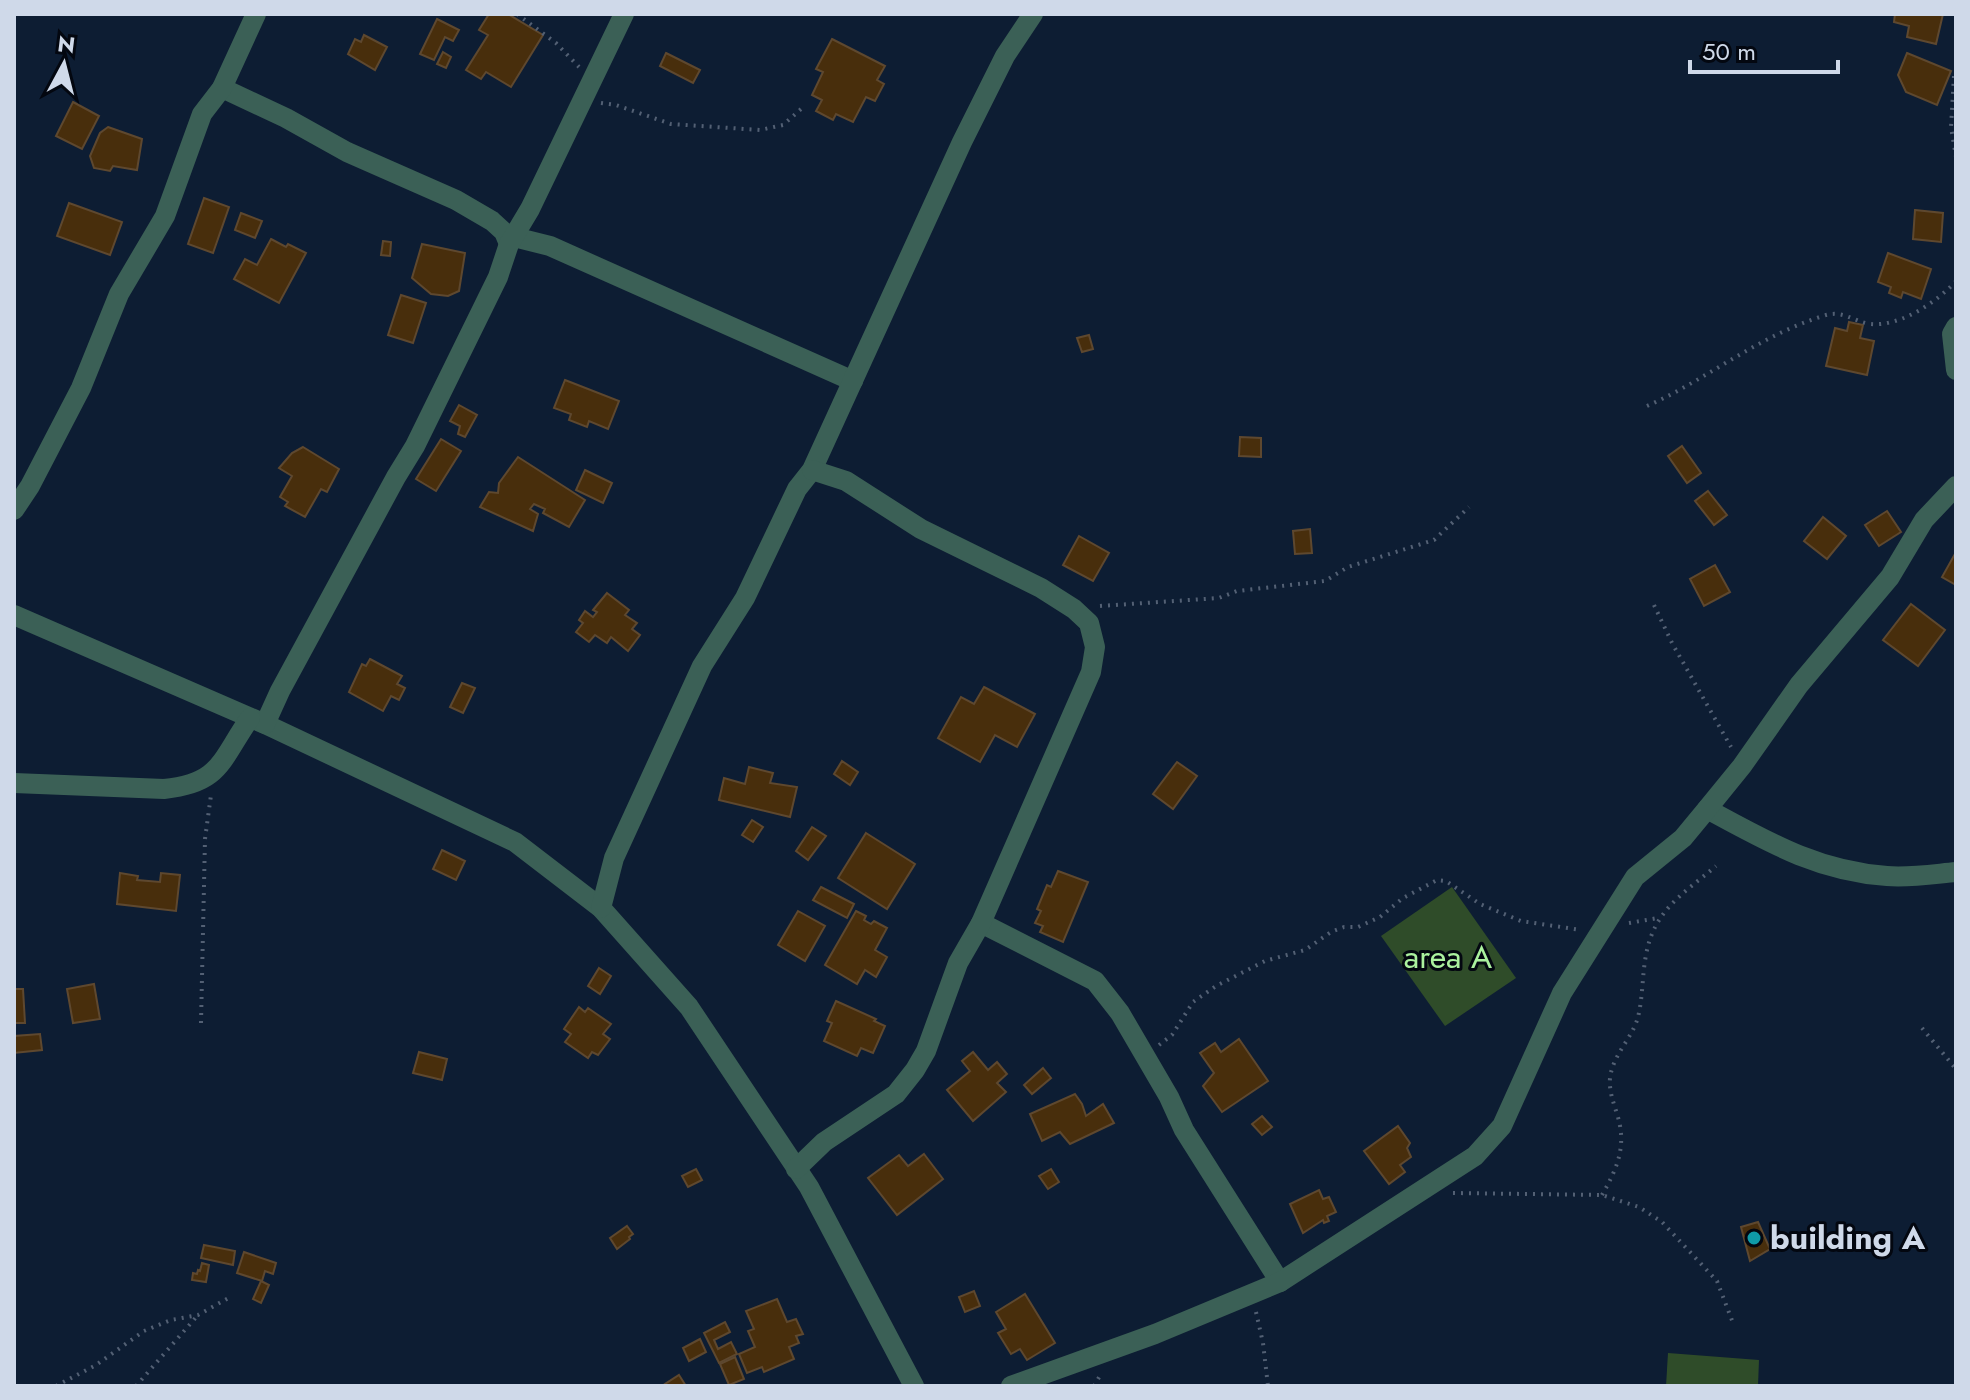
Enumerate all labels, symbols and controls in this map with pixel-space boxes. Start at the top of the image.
north arrow [24,24,104,104]
scale bar [1690,24,1838,74]
text: N [56,27,77,61]
text: 50 m [1702,34,1756,69]
park label: area A [1404,934,1492,980]
place label: building A [1770,1215,1926,1261]
marker: building A [1745,1229,1763,1247]

